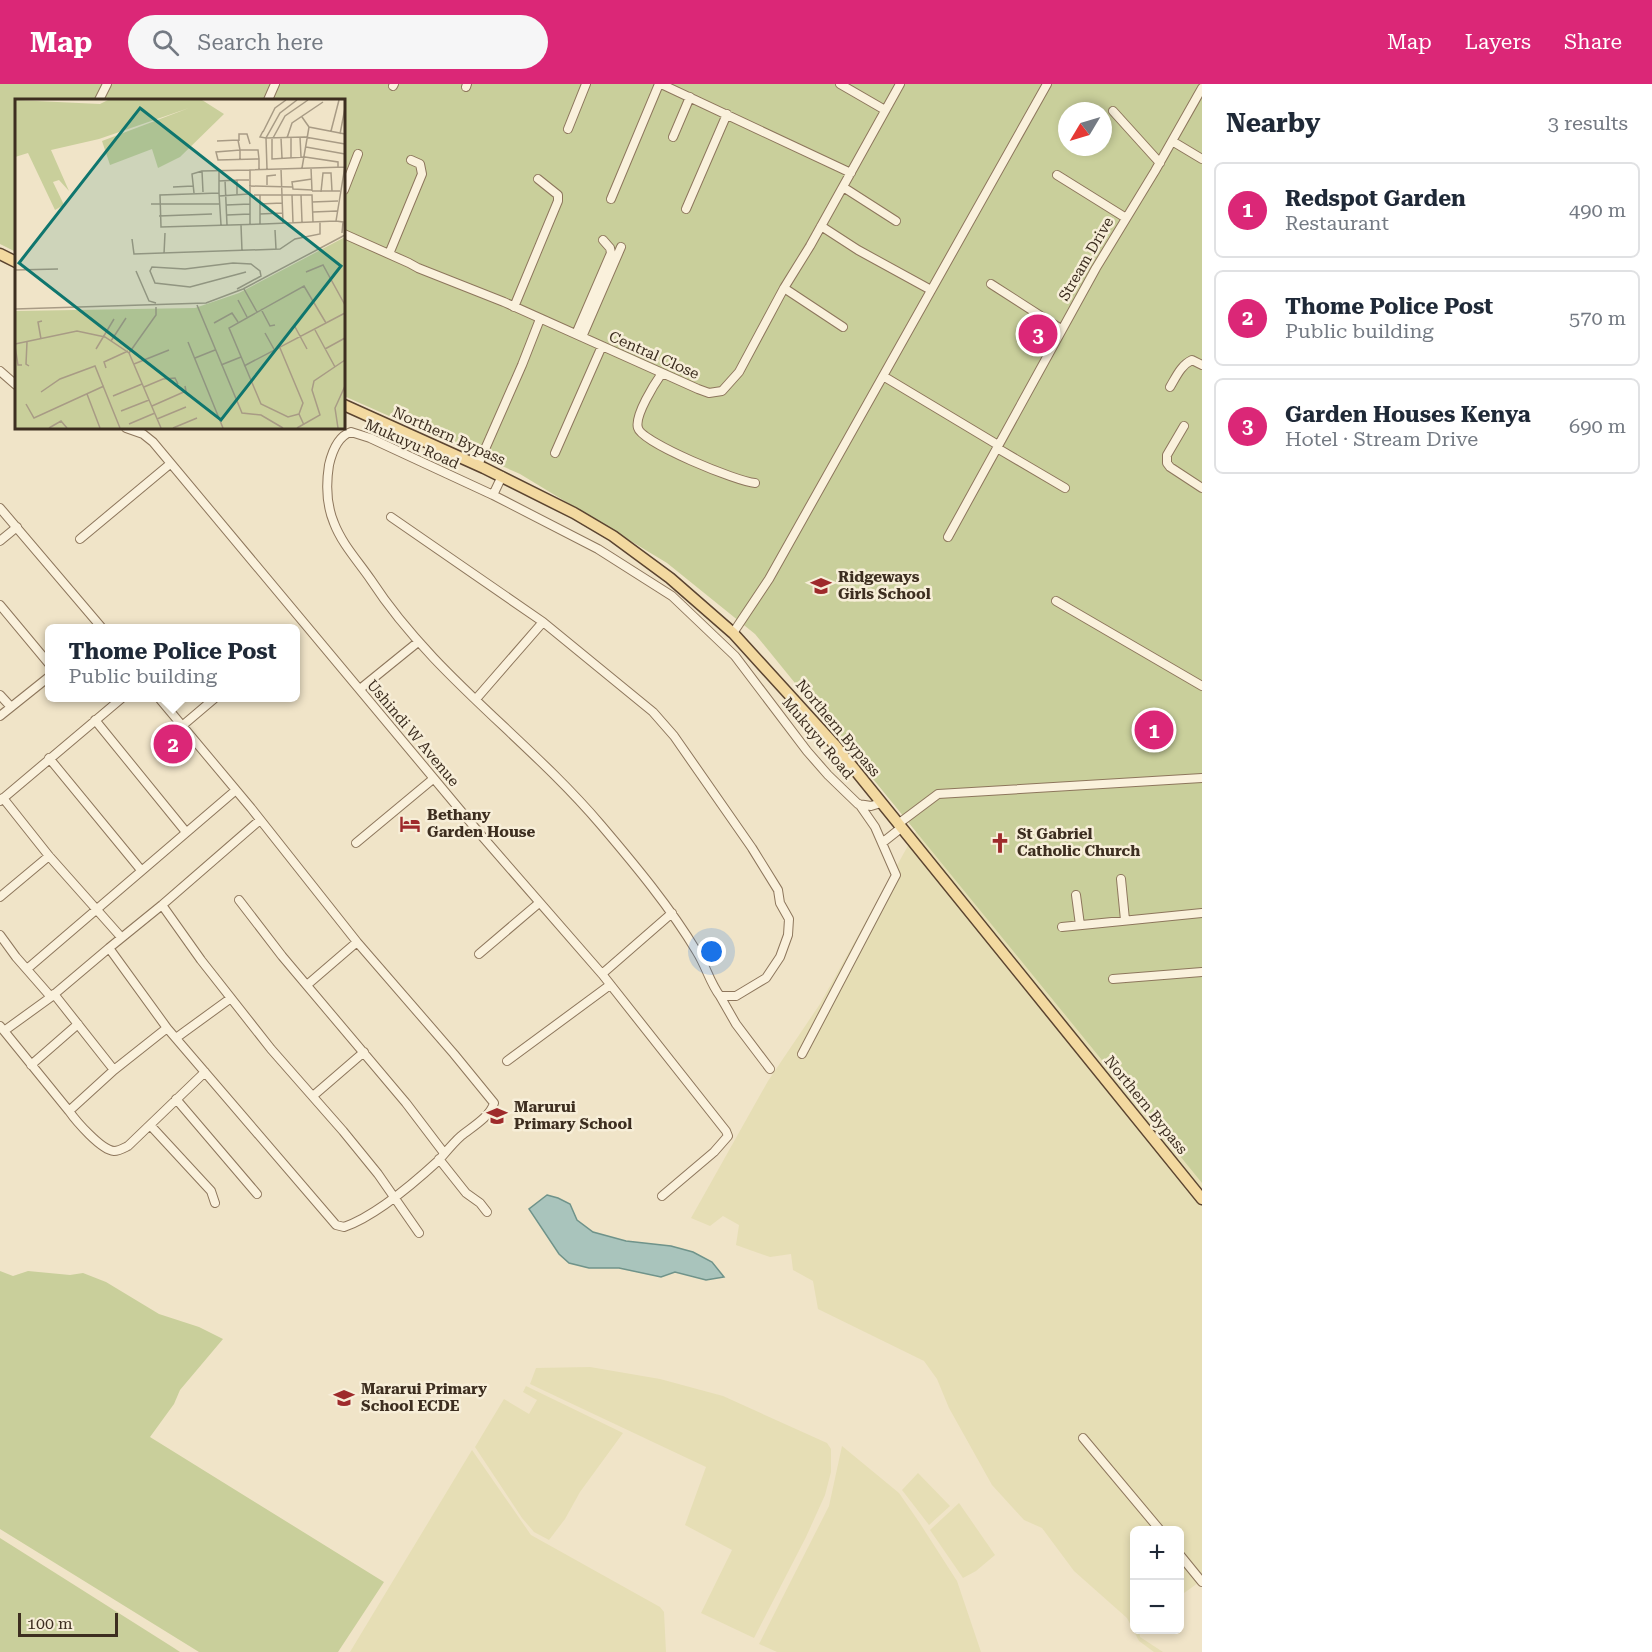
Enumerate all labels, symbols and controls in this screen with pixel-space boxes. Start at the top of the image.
search box [128,15,548,69]
text: Map [30,26,92,59]
icon: search [149,26,182,59]
text: Search here [197,30,323,55]
text: Map [1387,30,1432,54]
text: Layers [1465,30,1531,54]
text: Share [1564,30,1622,54]
inset map [15,99,345,429]
north arrow [1058,102,1112,156]
text: Nearby [1226,108,1320,138]
text: 3 results [1548,111,1628,135]
text: Redspot Garden [1285,186,1466,211]
text: 1 [1242,198,1253,222]
text: 490 m [1569,198,1626,222]
text: Restaurant [1285,211,1389,235]
street label: Stream Drive [1055,214,1117,304]
text: Thome Police Post [1285,294,1493,319]
text: 2 [1242,306,1253,330]
text: 570 m [1569,306,1626,330]
pin: 3 [1018,312,1058,356]
text: Public building [1285,319,1434,343]
street label: Central Close [606,327,702,383]
text: Garden Houses Kenya [1285,402,1531,427]
street label: Northern Bypass [390,403,508,469]
text: 3 [1242,414,1253,438]
text: 690 m [1569,414,1626,438]
street label: Mukuyu Road [362,415,462,473]
text: Hotel · Stream Drive [1285,427,1478,451]
place label: Ridgeways Girls School [838,568,931,603]
school or university icon: Ridgeways Girls School [809,574,833,598]
popup [45,624,300,702]
text: Thome Police Post [68,639,277,664]
text: Public building [68,664,217,688]
street label: Ushindi W Avenue [363,676,463,790]
street label: Northern Bypass [792,676,884,780]
street label: Mukuyu Road [779,693,858,783]
pin: 1 [1134,708,1174,752]
pin: 2 [154,722,192,766]
place label: Bethany Garden House [427,806,536,841]
hotel icon: Bethany Garden House [398,812,422,836]
place label: St Gabriel Catholic Church [1017,825,1140,860]
church icon: St Gabriel Catholic Church [988,831,1012,855]
your location [697,937,726,966]
street label: Northern Bypass [1101,1052,1191,1158]
place label: Marurui Primary School [514,1098,632,1133]
school or university icon: Marurui Primary School [485,1104,509,1128]
place label: Mararui Primary School ECDE [361,1380,487,1415]
school or university icon: Mararui Primary School ECDE [332,1386,356,1410]
map controls [1130,1526,1184,1634]
button: + [1130,1526,1184,1580]
button: − [1130,1580,1184,1634]
scale bar [18,1610,118,1638]
text: 100 m [27,1614,73,1633]

